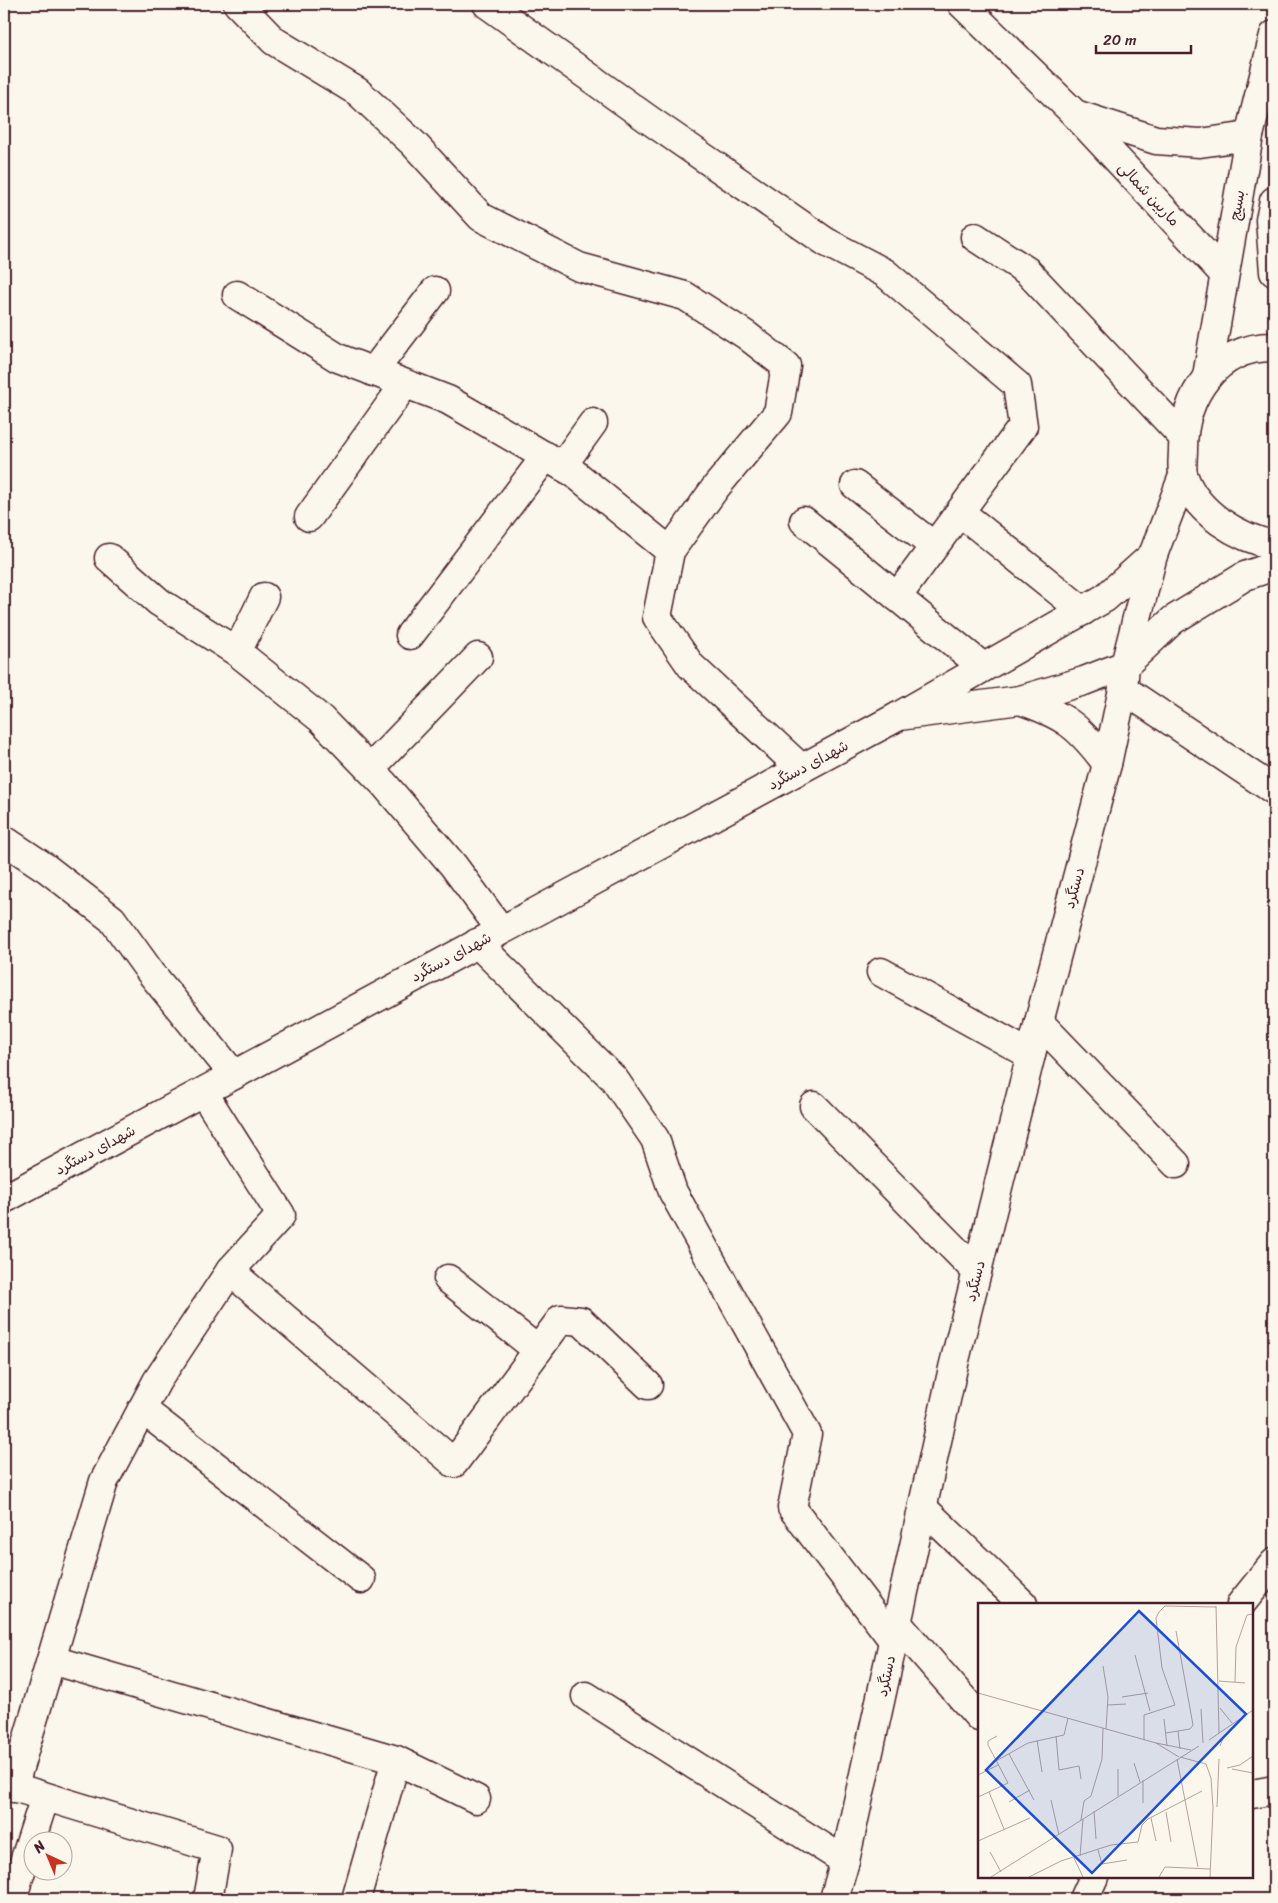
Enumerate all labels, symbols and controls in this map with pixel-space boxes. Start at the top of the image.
scale bar [1096,22,1190,54]
text: 20 m [1103,27,1137,53]
street label: ماربین شمالی [1112,155,1186,233]
street label: بسیج [1222,188,1252,222]
street label: شهدای دستگرد [763,733,853,797]
street label: دستگرد [1056,864,1092,912]
street label: شهدای دستگرد [406,925,496,989]
street label: شهدای دستگرد [50,1118,140,1182]
street label: دستگرد [957,1258,993,1304]
inset map [978,1603,1253,1878]
street label: دستگرد [869,1653,903,1699]
north arrow [22,1830,72,1880]
text: N [26,1834,52,1860]

